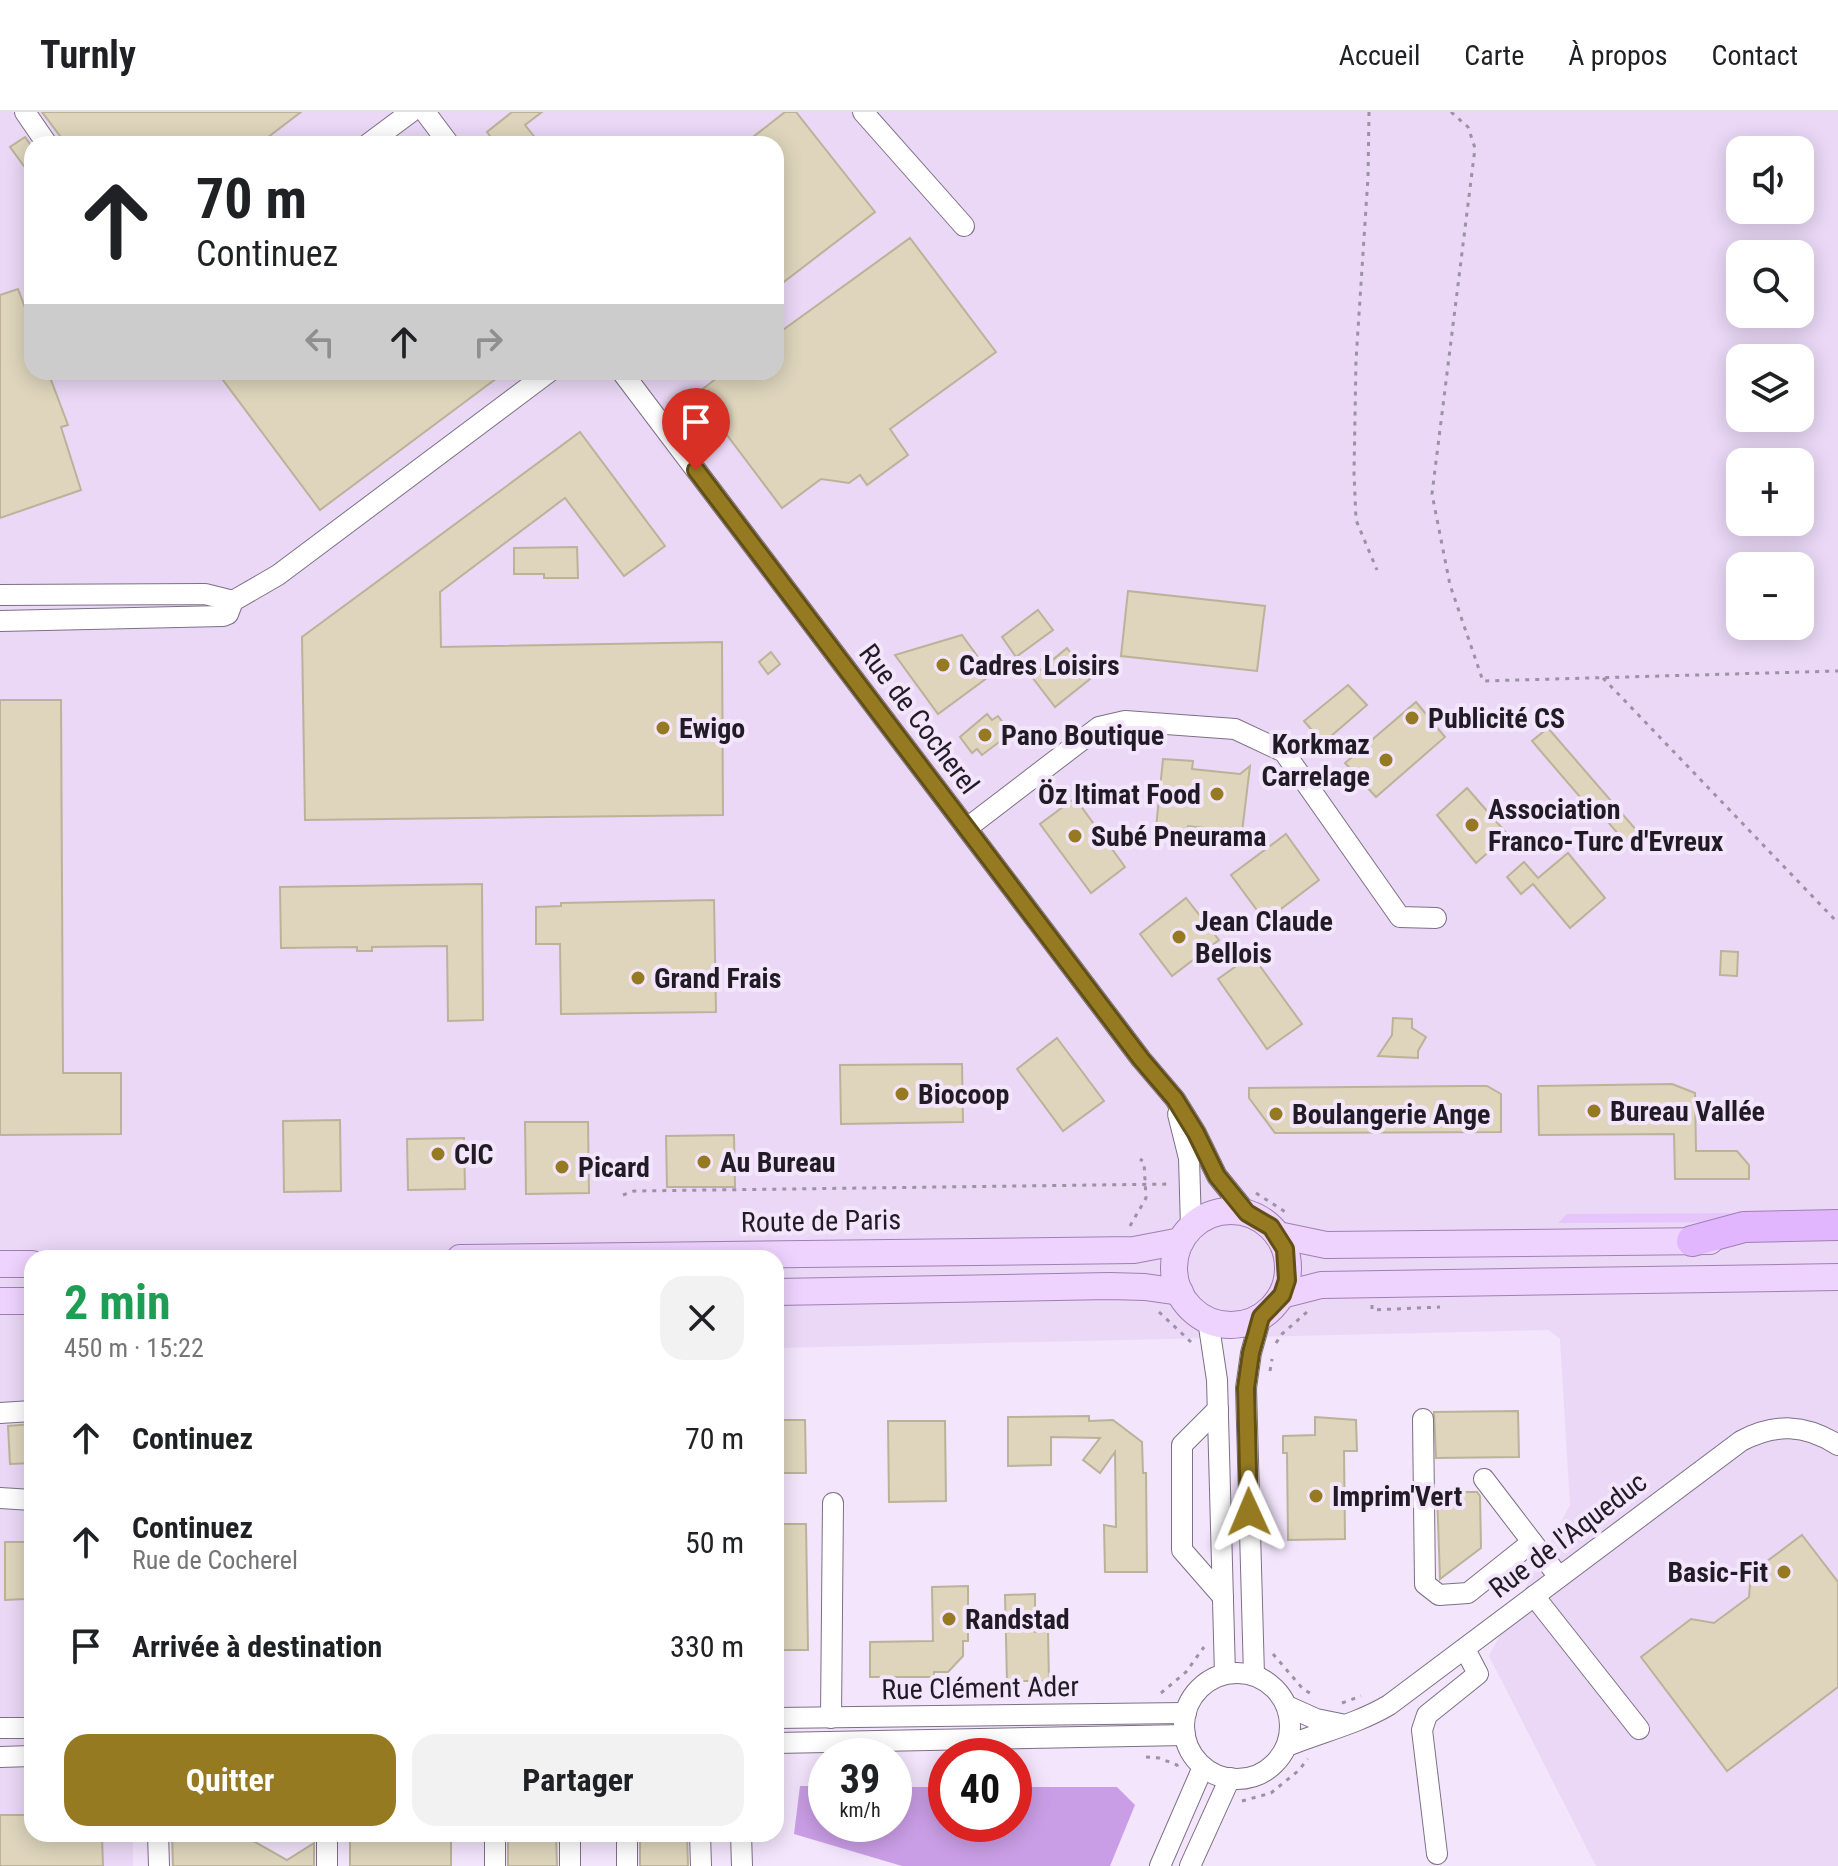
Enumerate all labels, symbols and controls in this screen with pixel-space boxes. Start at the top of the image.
text: Turnly [40,33,136,77]
text: Accueil [1339,39,1420,72]
text: Carte [1464,39,1524,72]
text: À propos [1568,39,1668,72]
text: Contact [1712,39,1798,72]
map controls [1726,136,1814,640]
button: sound [1726,136,1814,224]
text: 70 m [196,166,307,232]
icon: ahead [64,168,168,272]
text: Continuez [196,233,338,275]
button: search [1726,240,1814,328]
icon: left [298,320,342,364]
icon: ahead [382,320,426,364]
icon: right [466,320,510,364]
button: layers [1726,344,1814,432]
pin [662,388,730,470]
icon: arrive [674,400,718,444]
button: + [1726,448,1814,536]
button: − [1726,552,1814,640]
street label: Rue de Cocherel [852,638,986,800]
place label: Cadres Loisirs [959,649,1120,682]
marker: Cadres Loisirs [934,656,952,674]
place label: Publicité CS [1428,702,1565,735]
marker: Publicité CS [1403,709,1421,727]
place label: Ewigo [679,712,745,745]
marker: Ewigo [654,719,672,737]
place label: Pano Boutique [1001,719,1164,752]
marker: Pano Boutique [976,726,994,744]
place label: Korkmaz Carrelage [1261,728,1370,793]
marker: Korkmaz Carrelage [1377,751,1395,769]
place label: Öz Itimat Food [1038,778,1201,811]
marker: Öz Itimat Food [1208,785,1226,803]
place label: Association Franco-Turc d'Evreux [1488,793,1724,858]
marker: Association Franco-Turc d'Evreux [1463,816,1481,834]
place label: Subé Pneurama [1091,820,1266,853]
marker: Subé Pneurama [1066,827,1084,845]
place label: Jean Claude Bellois [1195,905,1333,970]
marker: Jean Claude Bellois [1170,928,1188,946]
place label: Grand Frais [654,962,781,995]
marker: Grand Frais [629,969,647,987]
place label: Biocoop [918,1078,1009,1111]
marker: Biocoop [893,1085,911,1103]
place label: Bureau Vallée [1610,1095,1765,1128]
place label: Boulangerie Ange [1292,1098,1490,1131]
marker: Bureau Vallée [1585,1102,1603,1120]
marker: Boulangerie Ange [1267,1105,1285,1123]
place label: CIC [454,1138,494,1171]
marker: CIC [429,1145,447,1163]
place label: Au Bureau [720,1146,836,1179]
place label: Picard [578,1151,650,1184]
marker: Au Bureau [695,1153,713,1171]
marker: Picard [553,1158,571,1176]
street label: Route de Paris [741,1203,901,1239]
text: 2 min [64,1274,171,1331]
button: close [660,1276,744,1360]
text: 450 m · 15:22 [64,1333,204,1363]
icon: ahead [64,1416,108,1460]
text: Continuez [132,1421,253,1456]
text: 70 m [685,1421,744,1456]
street label: Rue de l'Aqueduc [1483,1465,1653,1605]
position arrow [1207,1470,1291,1554]
place label: Imprim'Vert [1332,1480,1462,1513]
marker: Imprim'Vert [1307,1487,1325,1505]
text: Continuez [132,1510,253,1545]
icon: ahead [64,1520,108,1564]
text: 50 m [685,1525,744,1560]
text: Rue de Cocherel [132,1545,298,1575]
place label: Basic-Fit [1667,1556,1768,1589]
marker: Basic-Fit [1775,1563,1793,1581]
place label: Randstad [965,1603,1070,1636]
marker: Randstad [940,1610,958,1628]
icon: arrive [64,1624,108,1668]
text: Arrivée à destination [132,1629,382,1664]
text: 330 m [670,1629,744,1664]
street label: Rue Clément Ader [881,1670,1079,1706]
button: Quitter [64,1734,396,1826]
button: Partager [412,1734,744,1826]
speed limit sign: 40 [928,1738,1032,1842]
text: 39 [840,1756,880,1803]
text: km/h [839,1798,881,1822]

